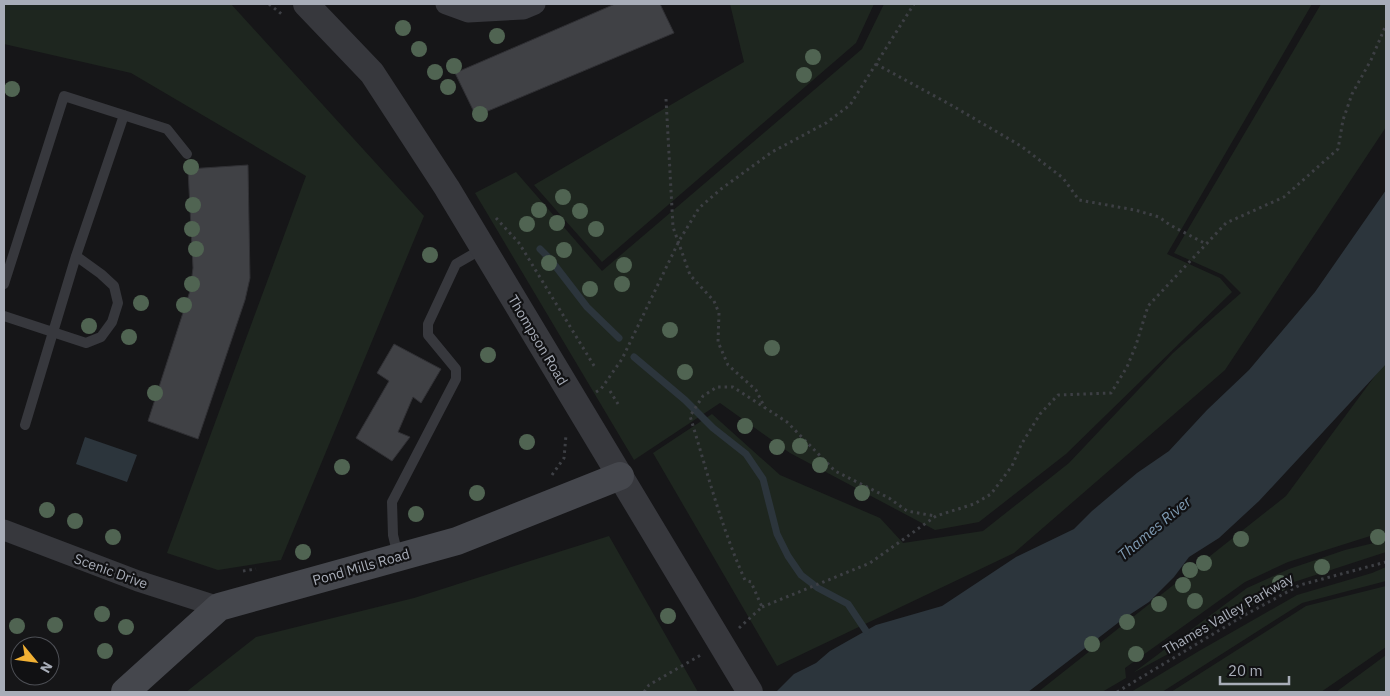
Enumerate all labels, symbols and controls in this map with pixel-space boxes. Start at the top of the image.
street label: Thompson Road [504,292,572,388]
water label: Thames River [1113,491,1195,564]
street label: Pond Mills Road [310,545,412,589]
street label: Scenic Drive [72,549,151,593]
street label: Thames Valley Parkway [1159,569,1297,659]
north arrow [10,636,60,686]
scale bar [1220,654,1289,686]
text: N [36,659,57,676]
text: 20 m [1228,661,1263,680]

